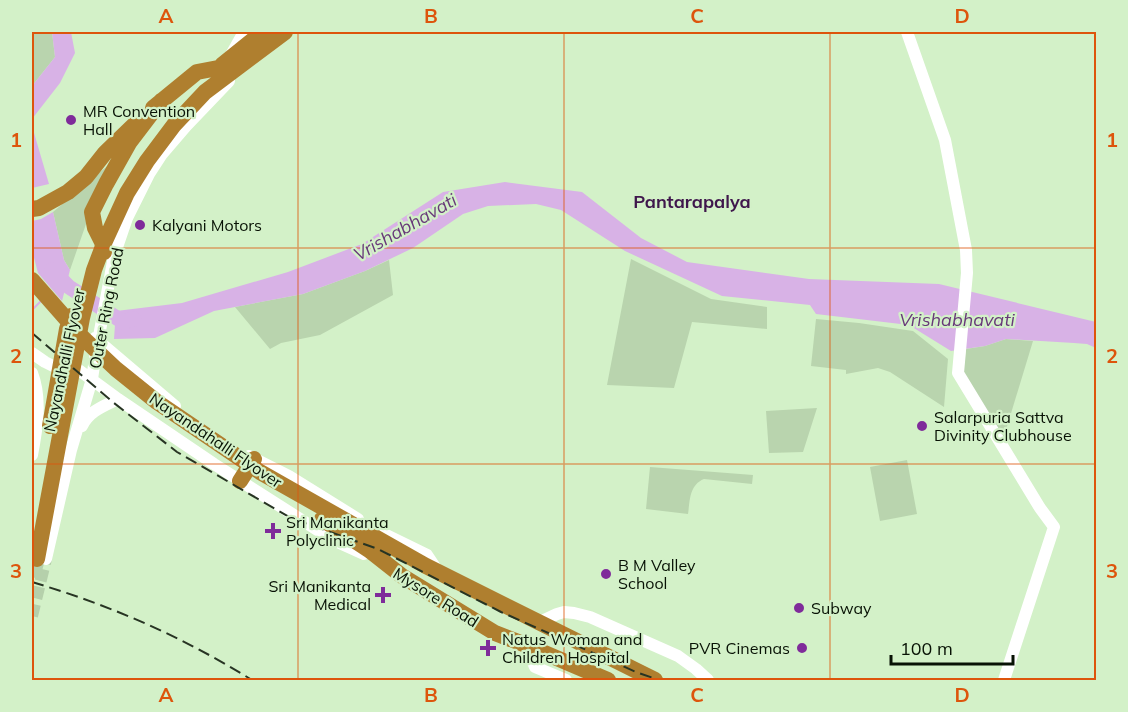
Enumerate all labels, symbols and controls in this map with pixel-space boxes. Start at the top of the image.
text: A [159,3,174,28]
text: B [424,3,438,28]
text: C [690,3,704,28]
text: D [954,3,970,28]
place label: MR Convention Hall [83,101,195,139]
marker: MR Convention Hall [64,113,78,127]
text: 1 [10,127,22,152]
text: 1 [1106,127,1118,152]
water label: Vrishabhavati [349,188,461,266]
district label: Pantarapalya [633,190,751,213]
place label: Kalyani Motors [152,215,262,235]
marker: Kalyani Motors [133,218,147,232]
street label: Outer Ring Road [84,246,128,370]
street label: Nayandhalli Flyover [39,286,89,434]
water label: Vrishabhavati [899,308,1015,331]
text: 2 [10,343,22,368]
text: 2 [1106,343,1118,368]
street label: Nayandahalli Flyover [146,388,286,492]
place label: Salarpuria Sattva Divinity Clubhouse [934,407,1072,445]
marker: Salarpuria Sattva Divinity Clubhouse [915,419,929,433]
place label: Sri Manikanta Polyclinic [286,512,389,550]
marker: Sri Manikanta Polyclinic [264,522,282,540]
place label: B M Valley School [618,555,696,593]
text: 3 [10,558,22,583]
text: 3 [1106,558,1118,583]
street label: Mysore Road [390,563,482,631]
marker: B M Valley School [599,567,613,581]
place label: Sri Manikanta Medical [268,576,371,614]
marker: Sri Manikanta Medical [376,588,390,602]
place label: Subway [811,598,872,618]
marker: Subway [792,601,806,615]
scale bar [891,628,1012,666]
place label: Natus Woman and Children Hospital [502,629,642,667]
text: 100 m [900,637,953,660]
place label: PVR Cinemas [689,638,790,658]
marker: Natus Woman and Children Hospital [479,639,497,657]
marker: PVR Cinemas [795,641,809,655]
text: A [159,682,174,707]
text: B [424,682,438,707]
text: C [690,682,704,707]
text: D [954,682,970,707]

